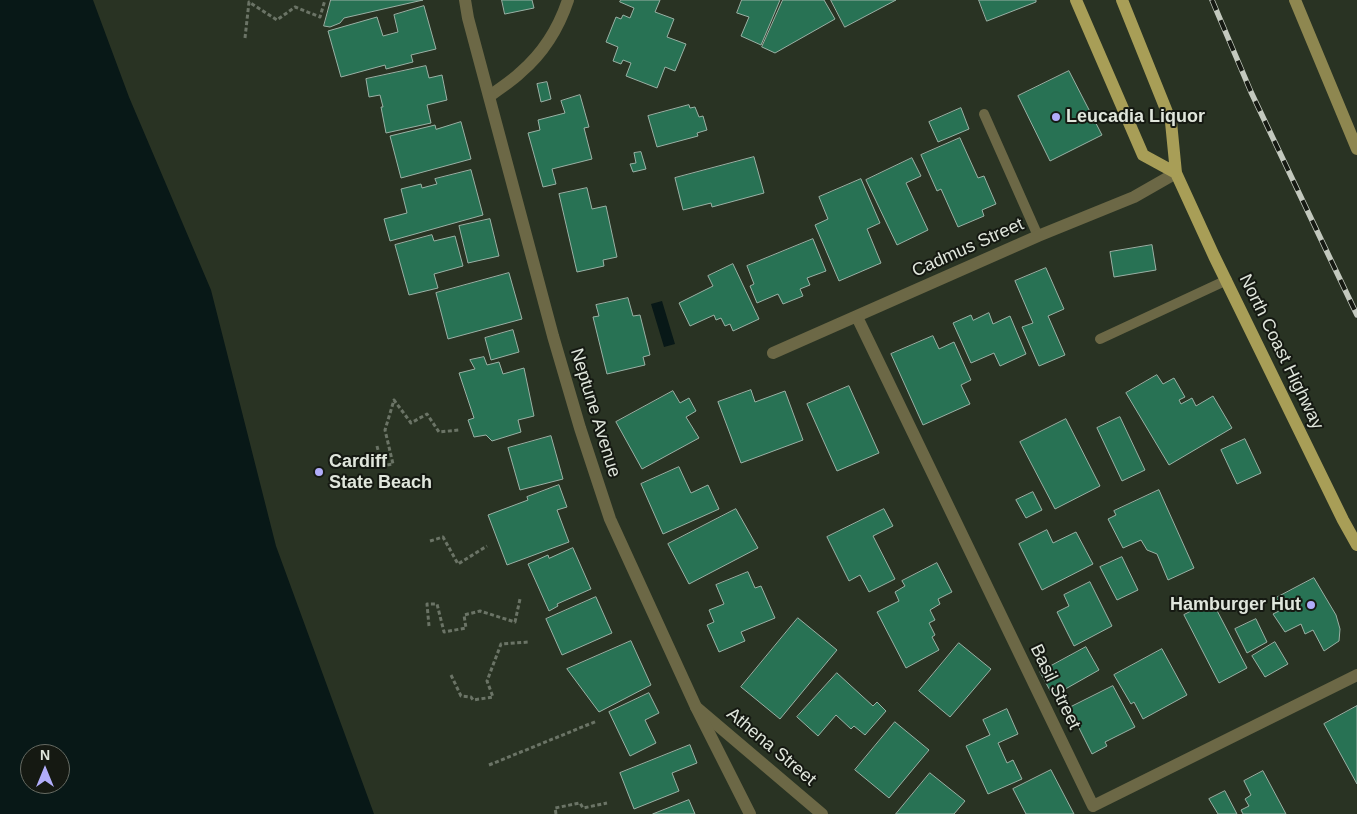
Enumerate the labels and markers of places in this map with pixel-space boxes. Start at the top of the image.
place label: Leucadia Liquor [1066,106,1205,128]
marker: Leucadia Liquor [1050,111,1062,123]
place label: Cardiff State Beach [329,451,432,494]
marker: Cardiff State Beach [313,466,325,478]
place label: Hamburger Hut [1170,594,1301,616]
marker: Hamburger Hut [1305,599,1317,611]

